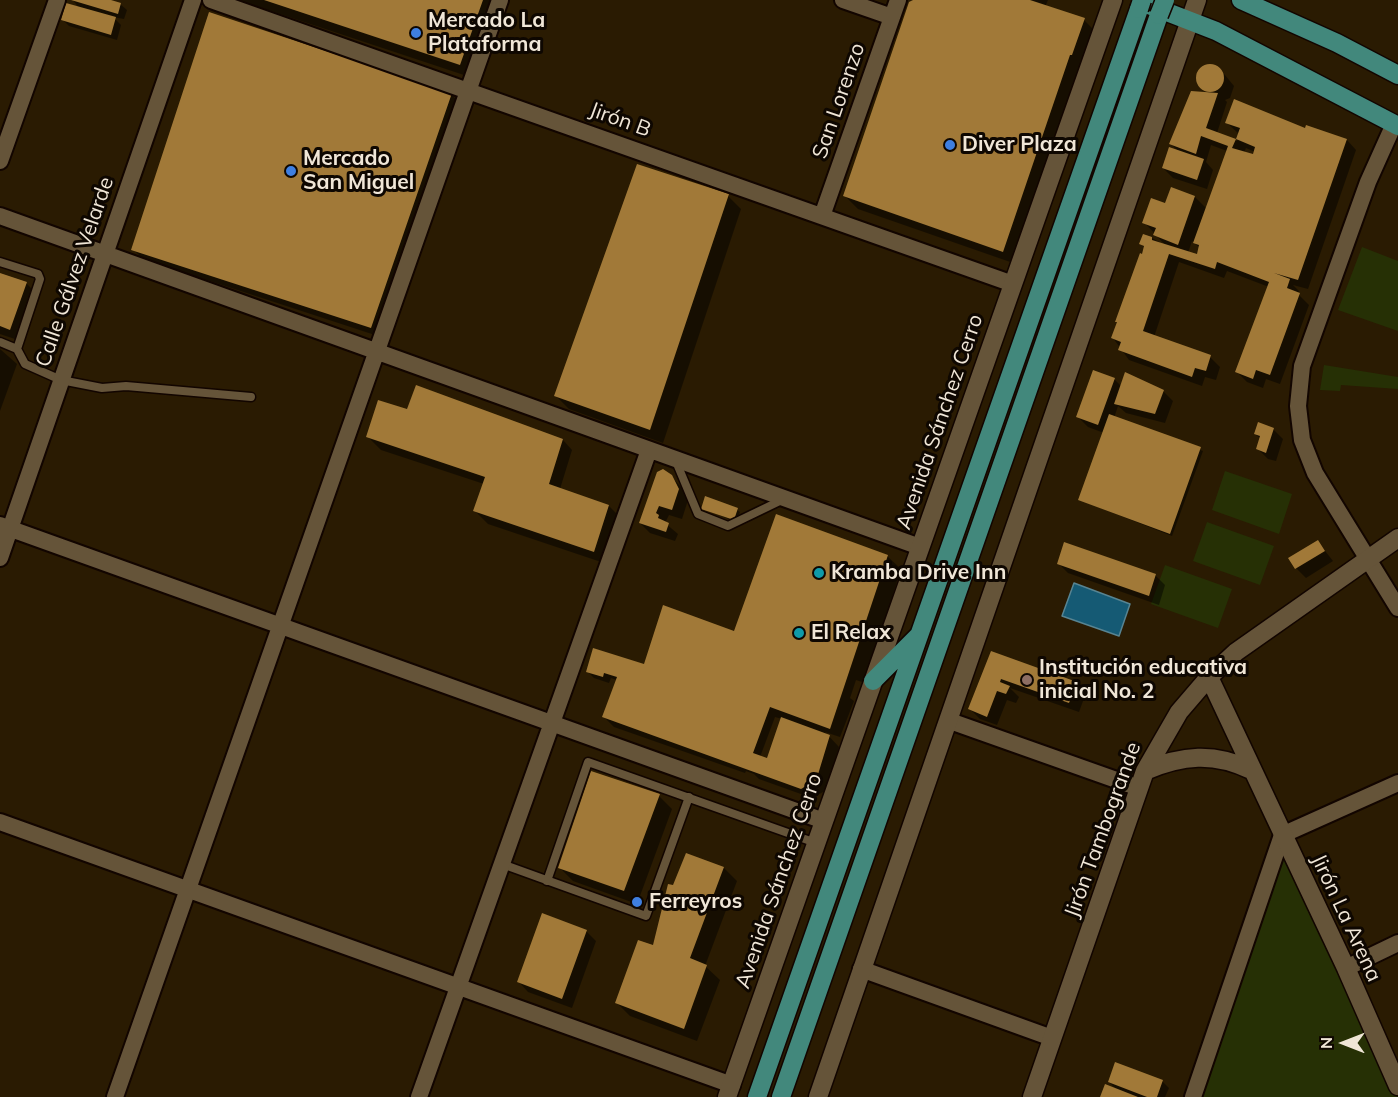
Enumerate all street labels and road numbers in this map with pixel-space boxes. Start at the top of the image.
street label: San Lorenzo [807,40,871,162]
street label: Jirón B [586,97,654,143]
street label: Calle Gálvez Velarde [31,174,119,370]
street label: Avenida Sánchez Cerro [891,311,989,533]
street label: Jirón Tambogrande [1060,739,1146,921]
street label: Avenida Sánchez Cerro [730,770,828,992]
street label: Jirón La Arena [1305,850,1387,986]

